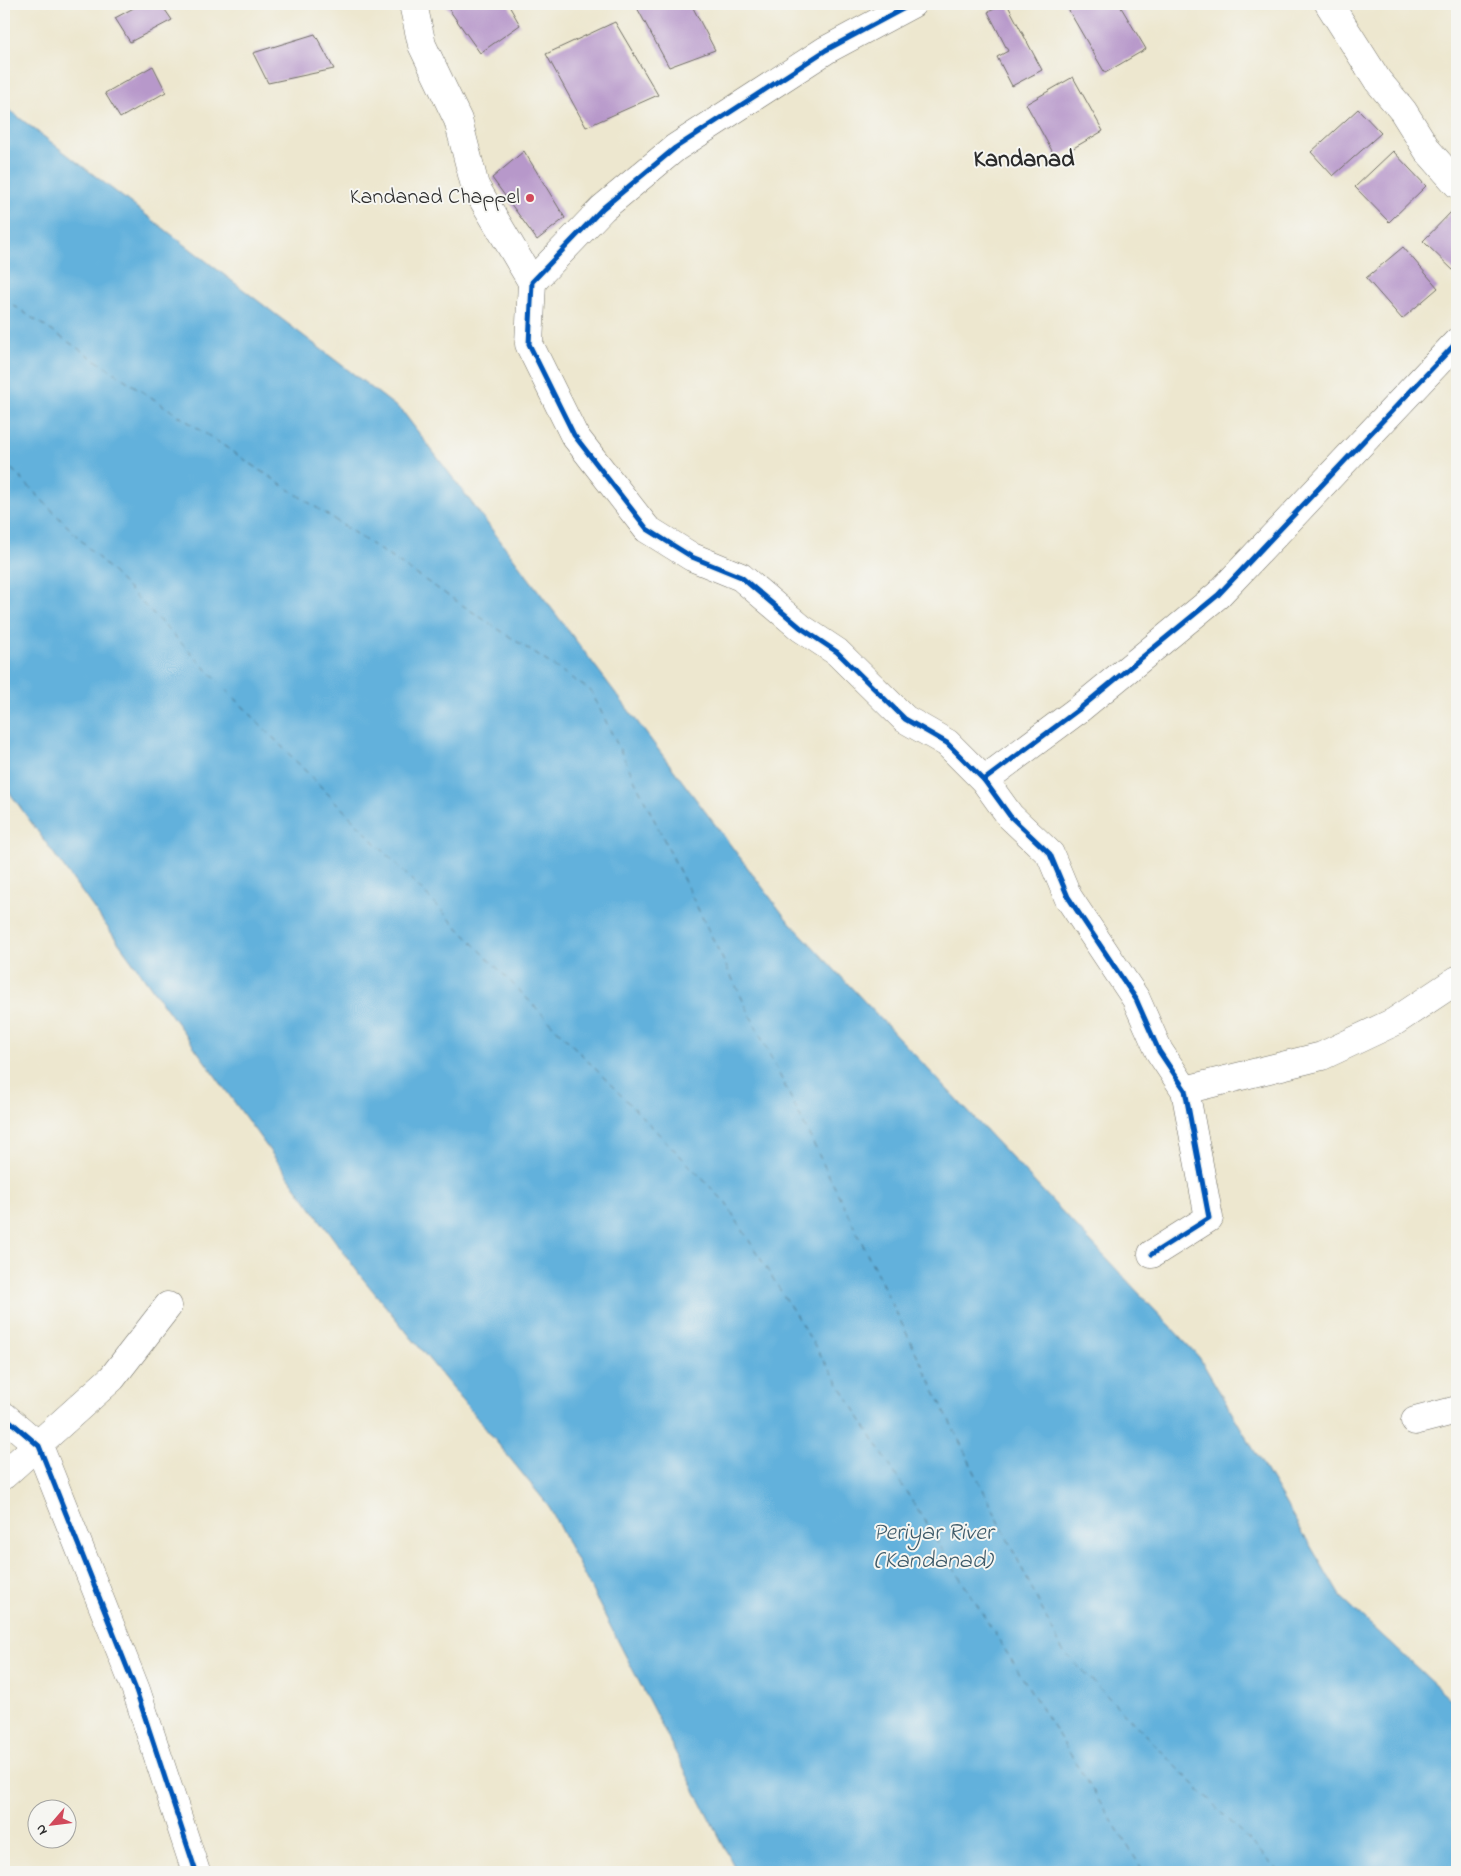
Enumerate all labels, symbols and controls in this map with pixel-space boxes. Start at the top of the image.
district label: Kandanad [973,143,1075,178]
place label: Kandanad Chappel [350,182,520,214]
marker: Kandanad Chappel [524,192,536,204]
water label: Periyar River (Kandanad) [873,1516,996,1579]
north arrow [28,1798,78,1848]
text: N [30,1820,53,1839]

